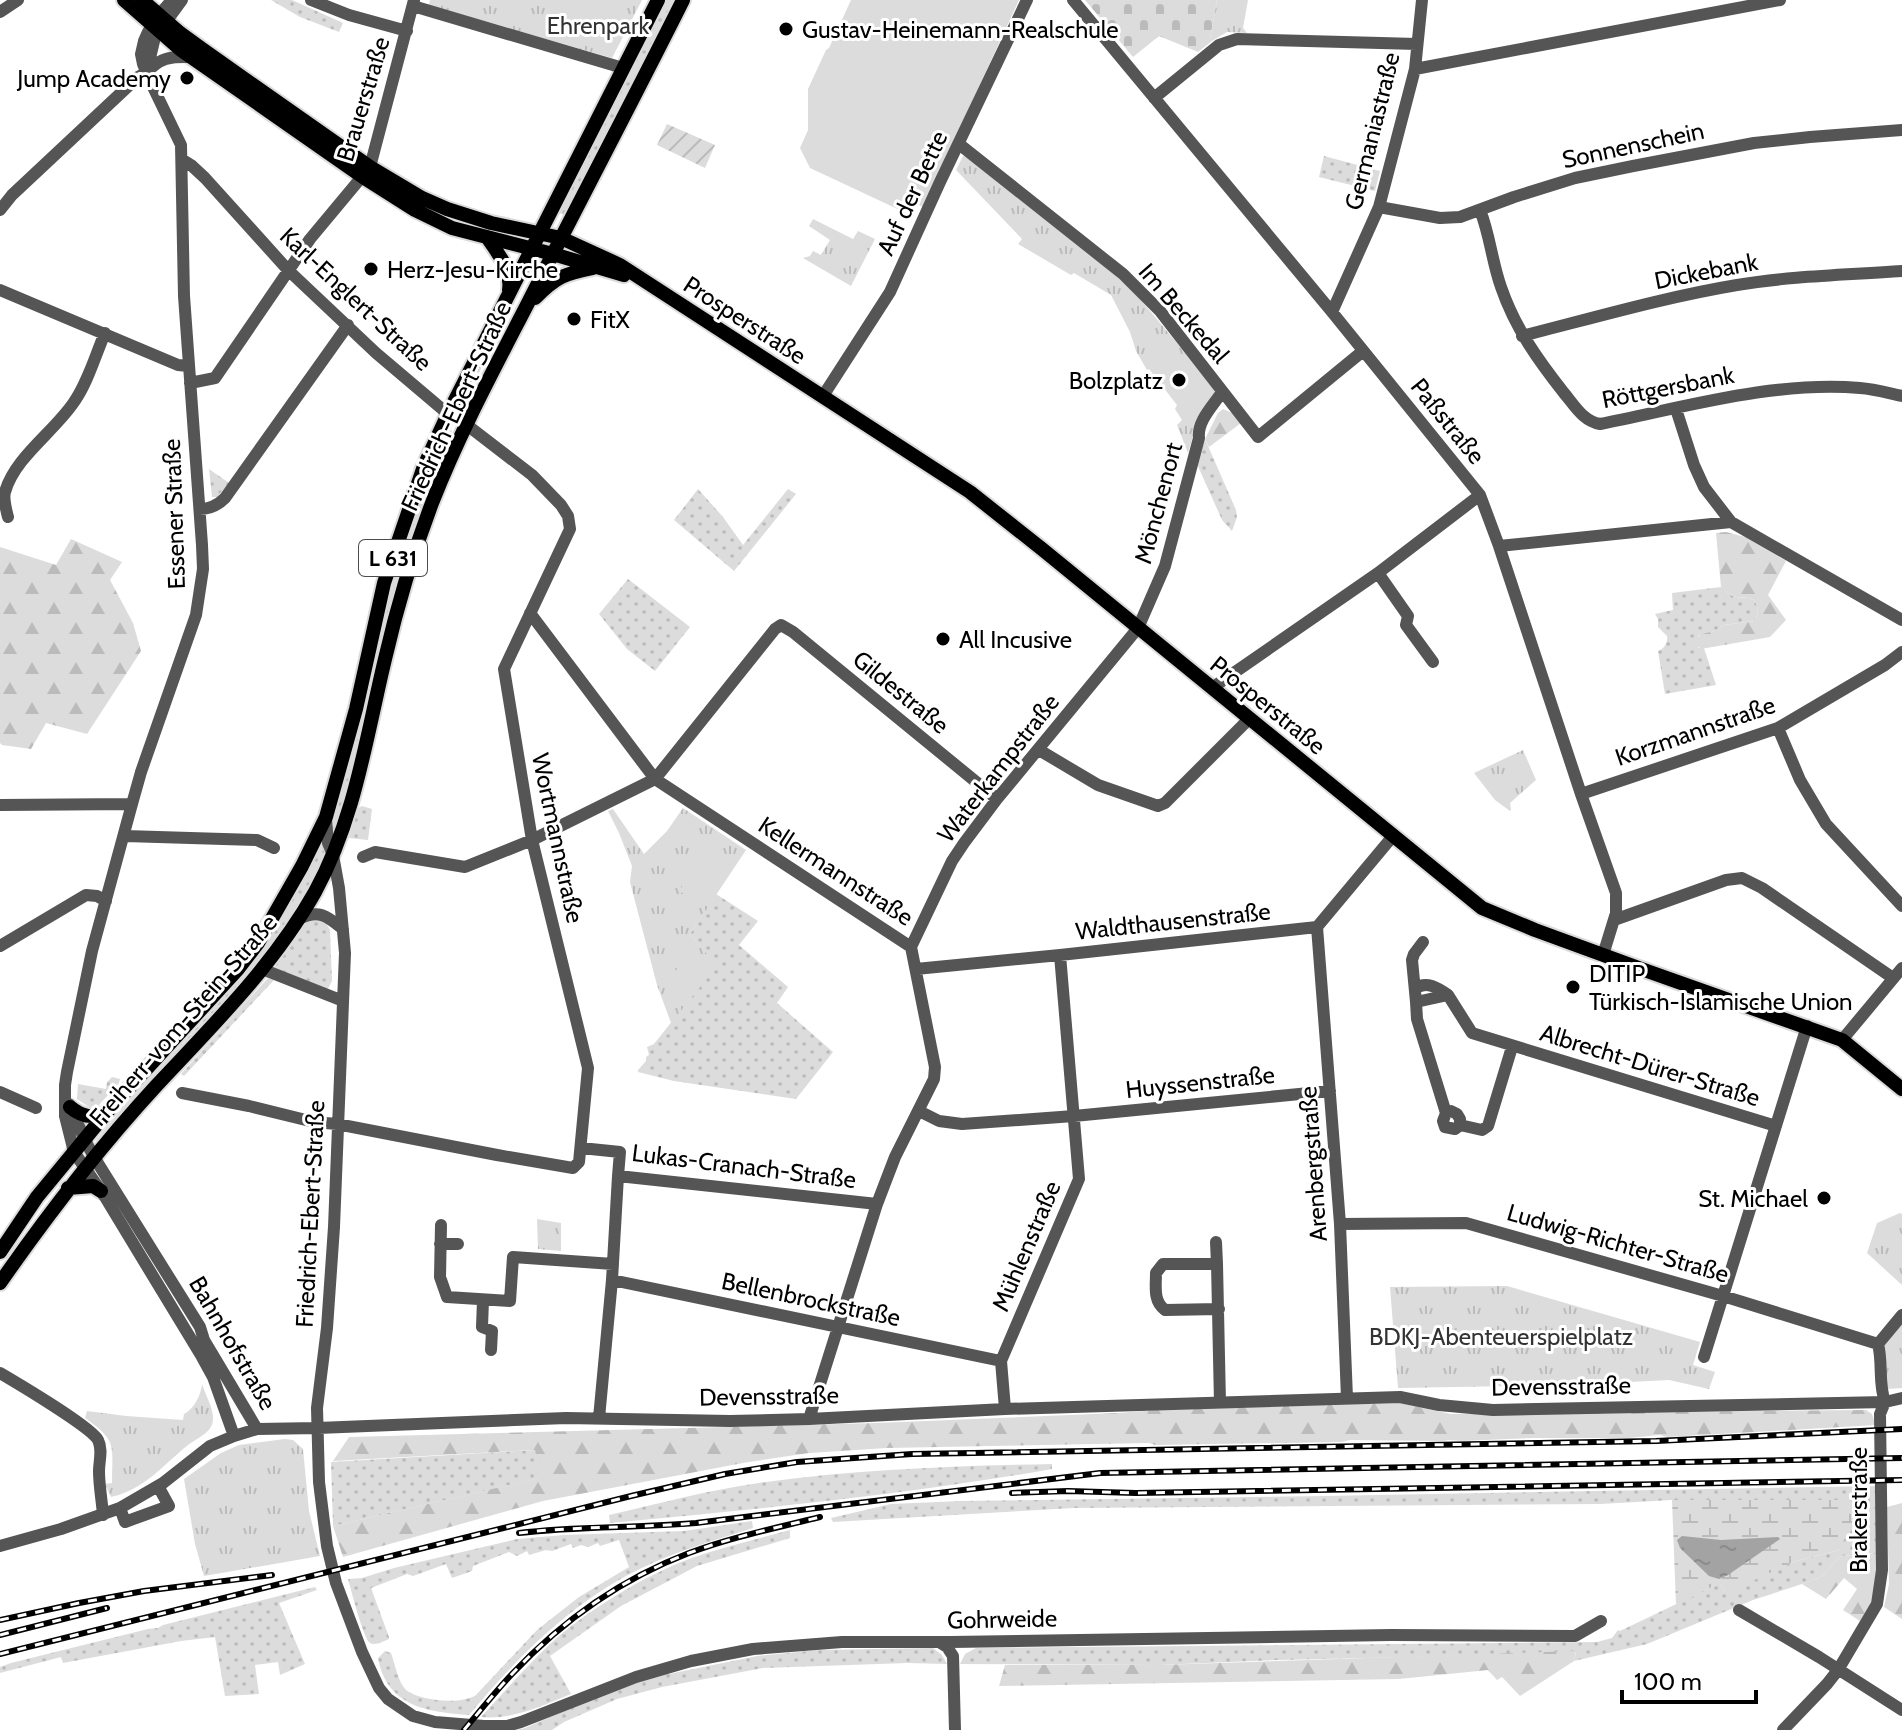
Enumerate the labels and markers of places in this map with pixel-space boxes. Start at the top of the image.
place label: Gustav-Heinemann-Realschule [802,15,1119,44]
marker: Gustav-Heinemann-Realschule [777,20,795,38]
place label: Jump Academy [16,64,171,93]
marker: Jump Academy [178,69,196,87]
place label: Herz-Jesu-Kirche [387,255,558,284]
marker: Herz-Jesu-Kirche [362,260,380,278]
place label: FitX [590,305,631,334]
marker: FitX [565,310,583,328]
place label: Bolzplatz [1069,366,1163,395]
marker: Bolzplatz [1170,371,1188,389]
place label: All Incusive [959,625,1072,654]
marker: All Incusive [934,630,952,648]
place label: DITIP Türkisch-Islamische Union [1589,959,1853,1016]
marker: DITIP Türkisch-Islamische Union [1564,978,1582,996]
place label: St. Michael [1698,1184,1808,1213]
marker: St. Michael [1815,1189,1833,1207]

